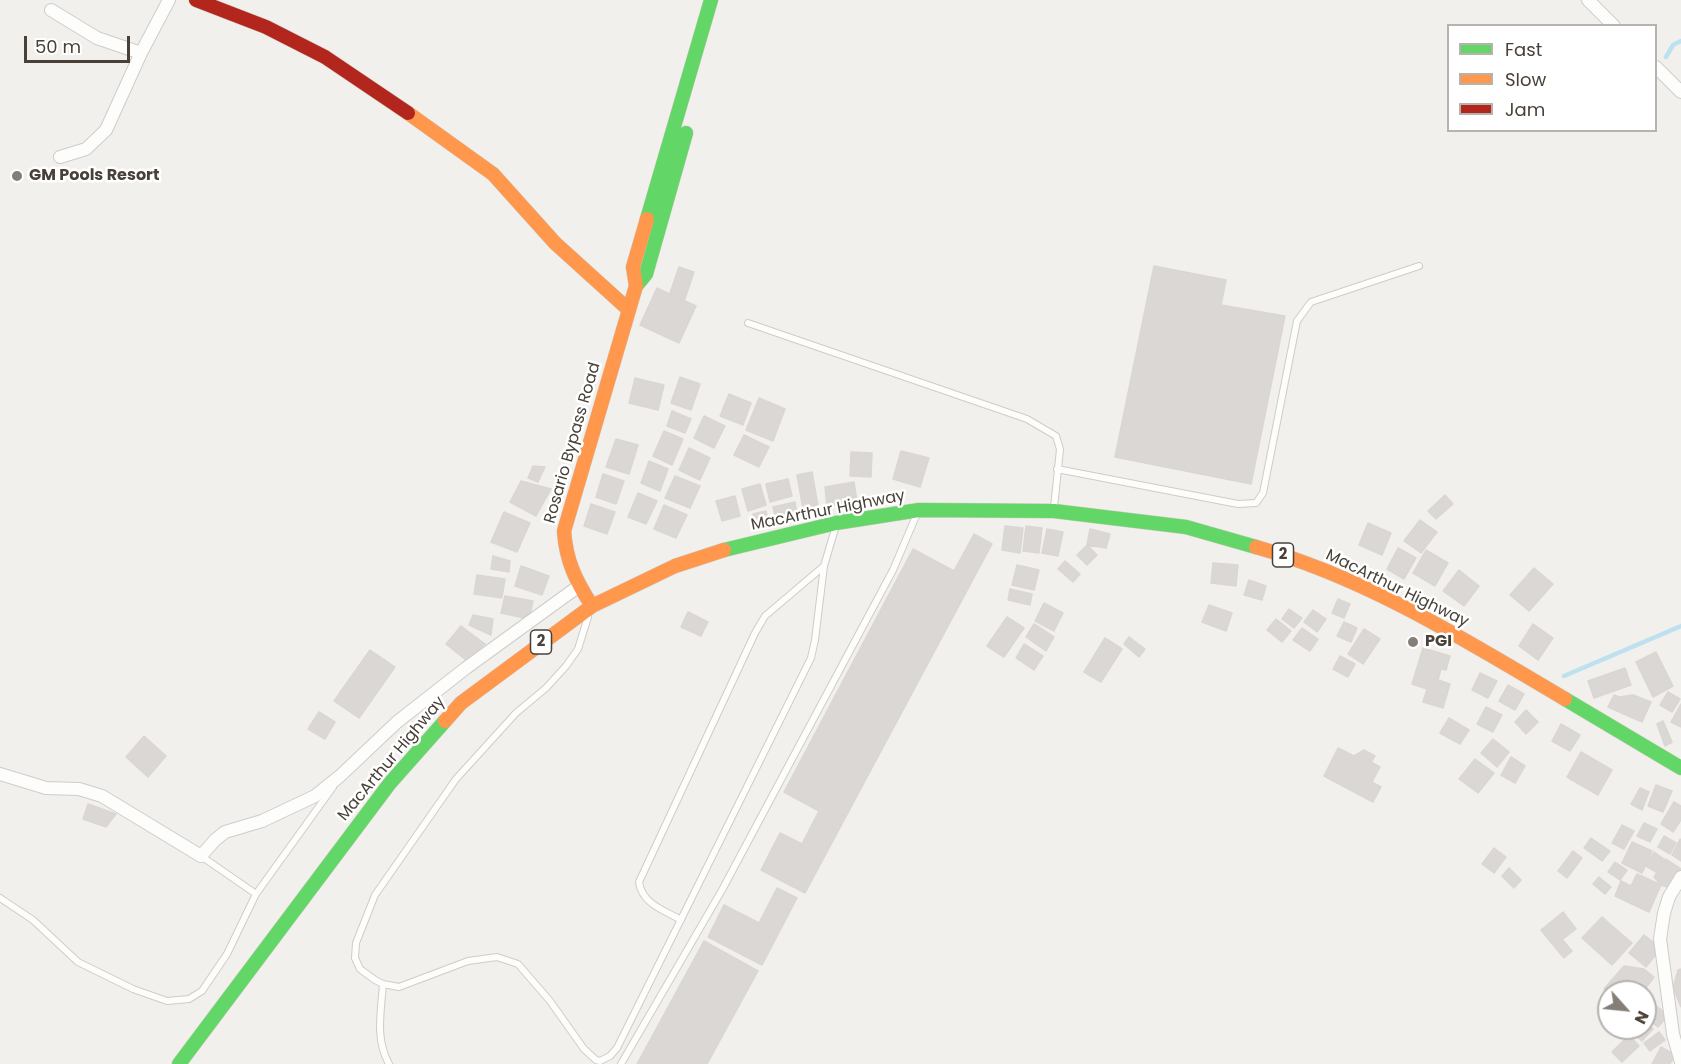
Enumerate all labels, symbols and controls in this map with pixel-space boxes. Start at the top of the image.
scale bar [27,24,134,62]
legend [1447,24,1657,132]
text: 50 m [35,34,81,59]
text: Fast [1505,37,1542,62]
text: Slow [1505,67,1546,92]
text: Jam [1505,97,1545,122]
place label: GM Pools Resort [29,166,159,186]
marker: GM Pools Resort [10,169,24,183]
street label: Rosario Bypass Road [541,360,605,526]
street label: MacArthur Highway [749,487,907,535]
road number: 2 [1272,543,1294,567]
street label: MacArthur Highway [1322,546,1472,632]
road number: 2 [530,630,552,654]
place label: PGI [1425,632,1452,652]
marker: PGI [1406,635,1420,649]
street label: MacArthur Highway [334,693,450,825]
north arrow [1597,980,1657,1040]
text: N [1629,1007,1655,1028]

